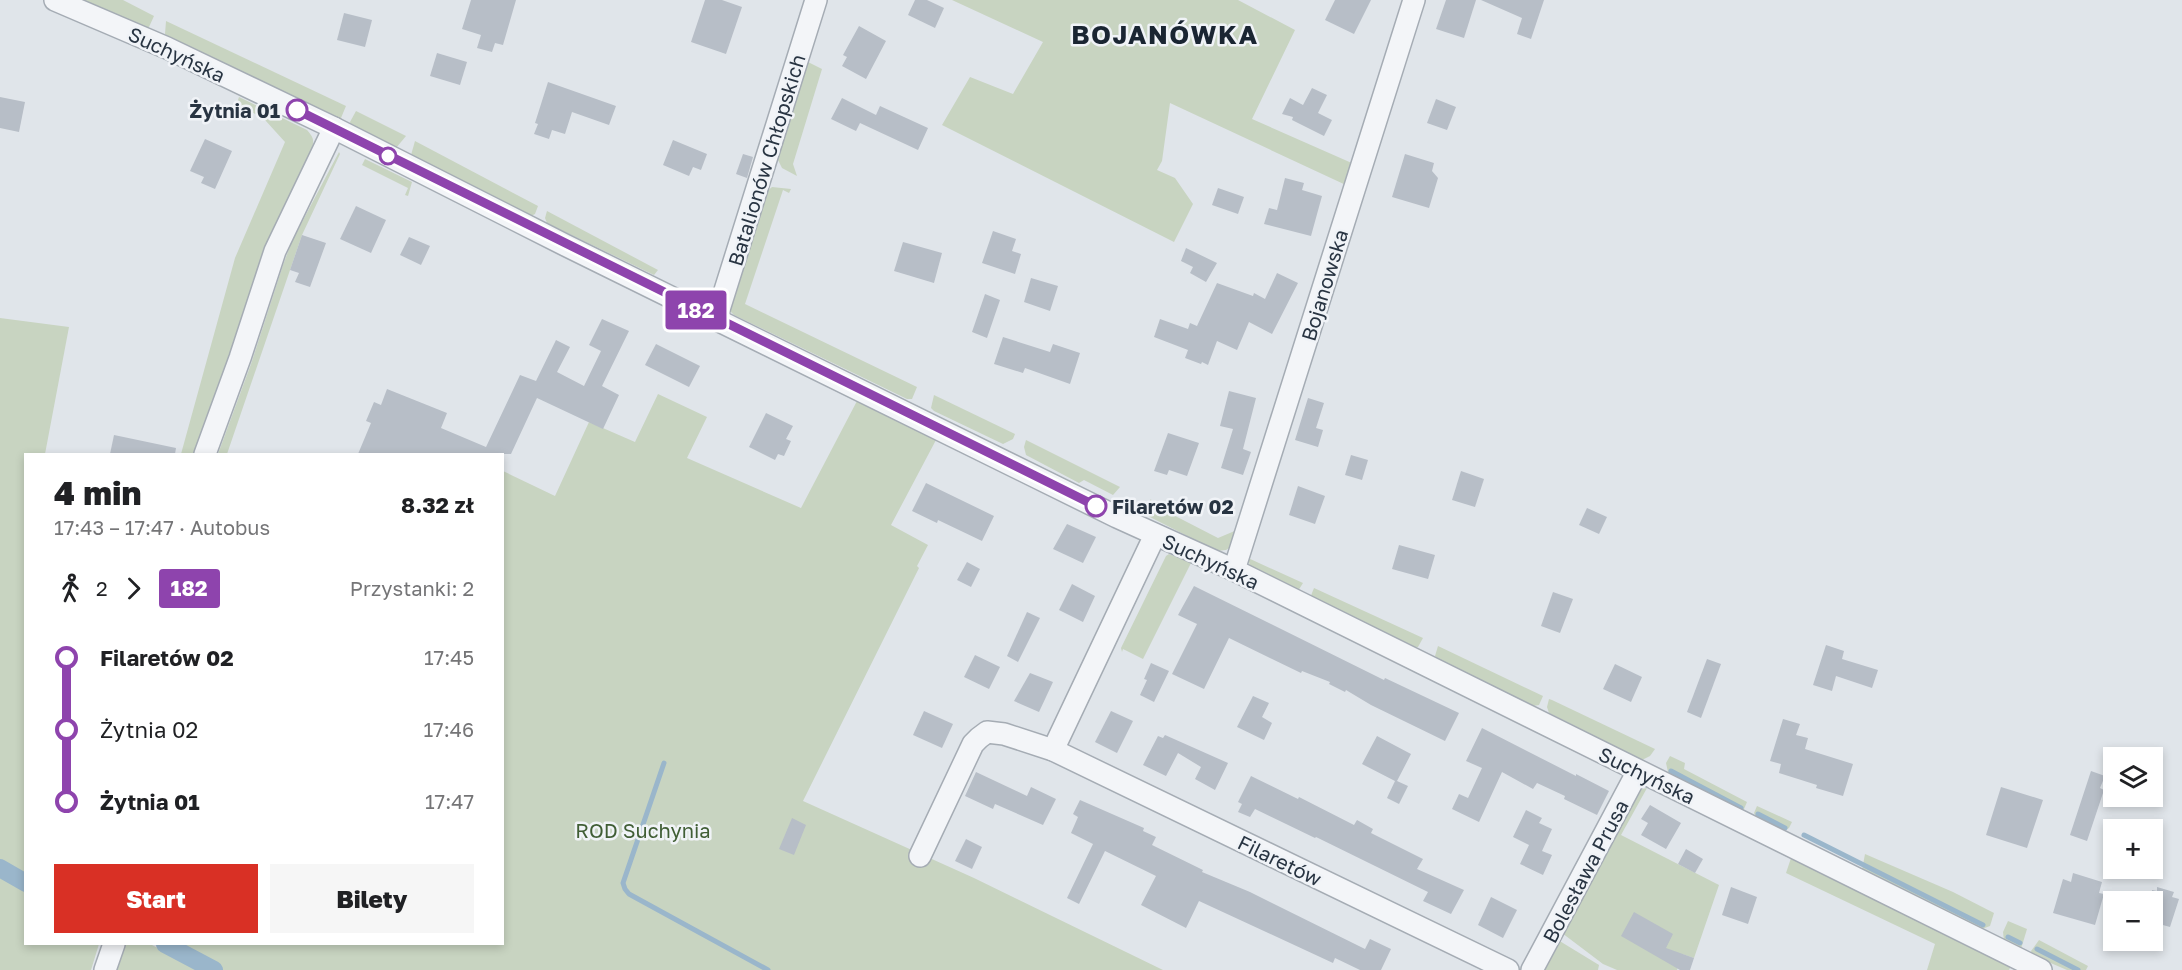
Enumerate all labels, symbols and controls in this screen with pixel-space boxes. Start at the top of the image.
district label: BOJANÓWKA [1071,19,1259,50]
street label: Suchyńska [125,21,229,87]
street label: Batalionów Chłopskich [722,51,810,269]
place label: Żytnia 01 [190,98,280,122]
marker: Żytnia 01 [286,99,308,121]
unlabelled marker [379,147,397,165]
street label: Bojanowska [1296,226,1352,344]
line badge: 182 [662,290,730,330]
text: 182 [677,297,715,323]
text: 4 min [54,473,141,512]
text: 8.32 zł [401,491,474,518]
place label: Filaretów 02 [1112,494,1234,518]
marker: Filaretów 02 [1085,495,1107,517]
text: 17:43 – 17:47 · Autobus [54,515,270,539]
street label: Suchyńska [1159,528,1263,594]
icon: walk [54,572,87,605]
icon: forward [117,572,150,605]
text: 182 [171,575,208,601]
text: 2 [96,576,108,600]
text: Przystanki: 2 [350,576,474,600]
text: Filaretów 02 [100,644,234,671]
text: 17:45 [424,645,474,669]
text: Żytnia 02 [100,716,198,743]
text: 17:46 [423,717,474,741]
street label: Suchyńska [1595,741,1699,809]
map controls [2103,747,2163,951]
button: layers [2103,747,2163,807]
text: Żytnia 01 [100,788,200,815]
text: 17:47 [425,789,474,813]
street label: Bolesława Prusa [1537,795,1633,947]
park label: ROD Suchynia [575,818,711,842]
button: + [2103,819,2163,879]
street label: Filaretów [1234,829,1326,891]
button: Start [54,864,258,933]
button: Bilety [270,864,474,933]
button: − [2103,891,2163,951]

